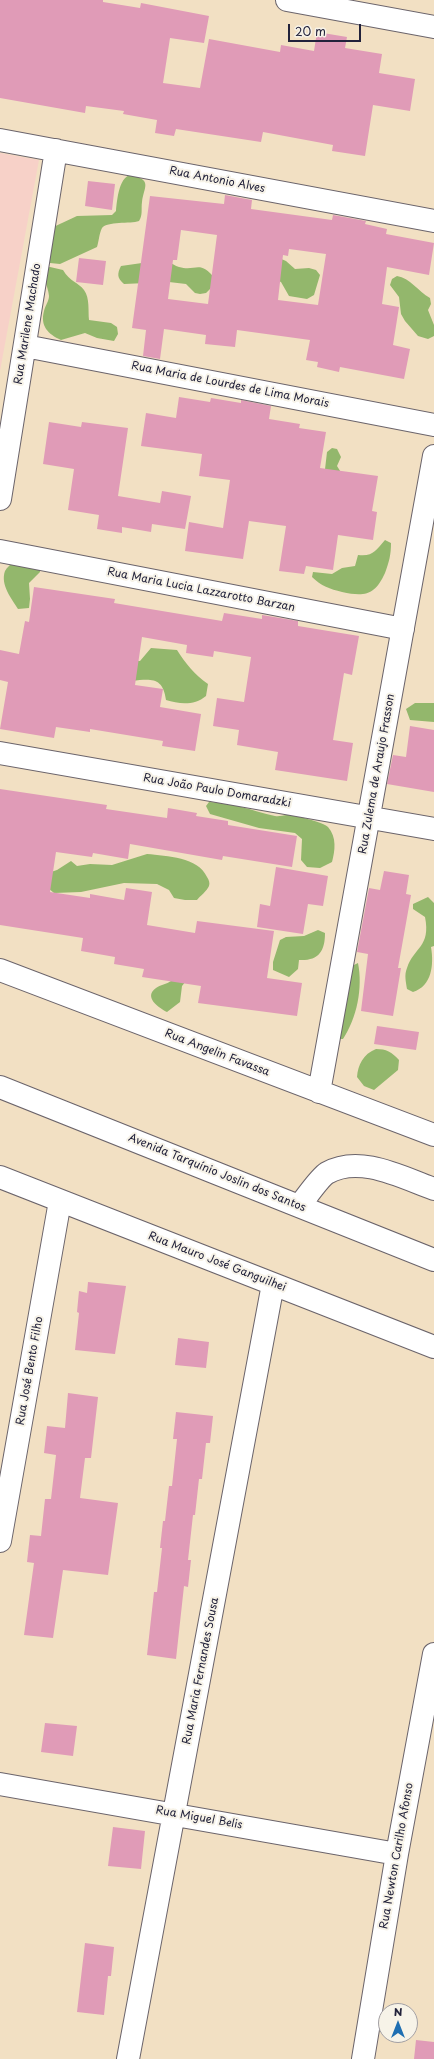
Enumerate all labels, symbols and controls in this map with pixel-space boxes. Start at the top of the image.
scale bar [290,16,363,42]
text: 20 m [295,22,326,40]
street label: Rua Antonio Alves [168,164,266,196]
street label: Rua Marilene Machado [12,262,44,386]
street label: Rua Maria de Lourdes de Lima Morais [130,359,330,411]
street label: Rua Maria Lucia Lazzarotto Barzan [106,565,296,615]
street label: Rua Zulema de Araujo Frasson [356,693,398,855]
street label: Rua João Paulo Domaradzki [142,771,292,811]
street label: Rua Angelin Favassa [163,1027,271,1079]
street label: Avenida Tarquínio Joslin dos Santos [126,1131,308,1215]
street label: Rua Mauro José Ganguilhei [146,1230,288,1294]
street label: Rua José Bento Filho [14,1316,46,1426]
street label: Rua Maria Fernandes Sousa [180,1596,222,1746]
street label: Rua Newton Carilho Afonso [378,1782,416,1930]
street label: Rua Miguel Belis [155,1804,243,1832]
north arrow [378,2003,418,2043]
text: N [394,2003,402,2020]

